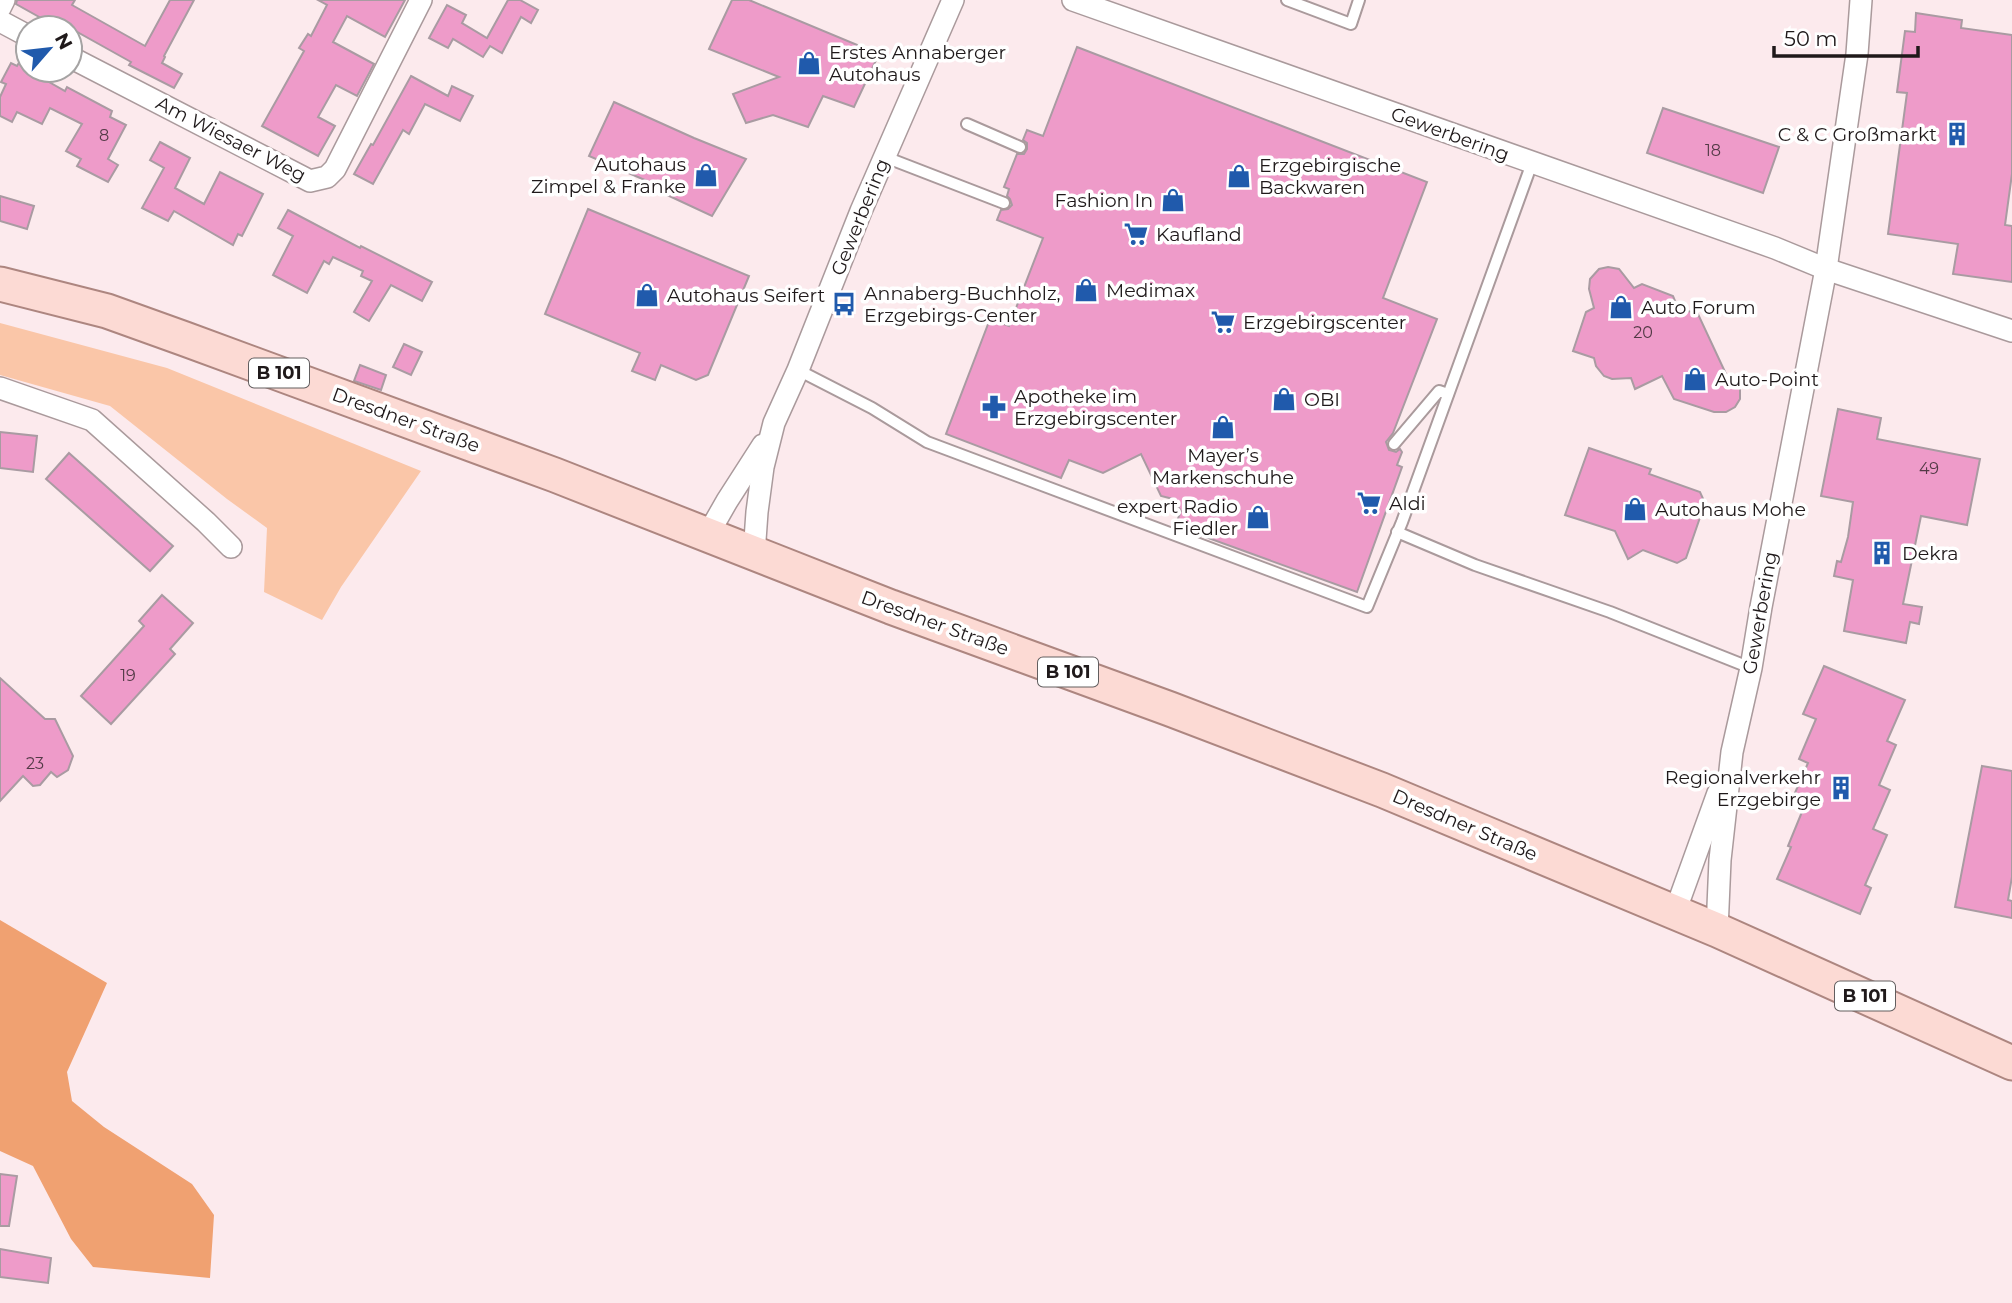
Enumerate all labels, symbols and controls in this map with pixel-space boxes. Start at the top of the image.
north arrow [14,14,84,84]
scale bar [1774,14,1918,58]
text: 50 m [1784,26,1838,51]
text: N [50,29,77,53]
place label: Erstes Annaberger Autohaus [829,41,1006,86]
shop icon: Erstes Annaberger Autohaus [795,49,823,77]
street label: Am Wiesaer Weg [152,91,310,187]
street label: Gewerbering [1388,102,1512,166]
building icon: C & C Großmarkt [1943,120,1971,148]
place label: C & C Großmarkt [1778,123,1937,146]
house number: 8 [99,126,109,145]
house number: 18 [1705,141,1721,160]
place label: Autohaus Zimpel & Franke [531,153,686,198]
place label: Erzgebirgische Backwaren [1259,154,1401,199]
street label: Gewerbering [826,155,894,279]
shop icon: Autohaus Zimpel & Franke [692,161,720,189]
shop icon: Erzgebirgische Backwaren [1225,162,1253,190]
shop icon: Fashion In [1159,186,1187,214]
place label: Fashion In [1055,189,1153,212]
supermarket icon: Kaufland [1122,220,1150,248]
place label: Kaufland [1156,223,1242,246]
shop icon: Medimax [1072,276,1100,304]
place label: Medimax [1106,279,1195,302]
shop icon: Autohaus Seifert [633,281,661,309]
place label: Annaberg-Buchholz, Erzgebirgs-Center [864,282,1061,327]
place label: Autohaus Seifert [667,284,825,307]
bus stop icon: Annaberg-Buchholz, Erzgebirgs-Center [830,290,858,318]
shop icon: Auto Forum [1607,293,1635,321]
place label: Auto Forum [1641,296,1756,319]
supermarket icon: Erzgebirgscenter [1209,308,1237,336]
place label: Erzgebirgscenter [1243,311,1406,334]
house number: 20 [1633,323,1653,342]
road number: B 101 [249,358,309,388]
shop icon: Auto-Point [1681,365,1709,393]
place label: Auto-Point [1715,368,1819,391]
street label: Dresdner Straße [329,383,483,457]
place label: Apotheke im Erzgebirgscenter [1014,385,1177,430]
shop icon: OBI [1270,385,1298,413]
place label: OBI [1304,388,1340,411]
pharmacy icon: Apotheke im Erzgebirgscenter [980,393,1008,421]
shop icon: Mayer’s Markenschuhe [1209,413,1237,441]
place label: Mayer’s Markenschuhe [1152,444,1294,489]
house number: 49 [1919,459,1939,478]
supermarket icon: Aldi [1355,489,1383,517]
place label: Aldi [1389,492,1426,515]
place label: expert Radio Fiedler [1117,495,1238,540]
shop icon: Autohaus Mohe [1621,495,1649,523]
place label: Autohaus Mohe [1655,498,1806,521]
shop icon: expert Radio Fiedler [1244,503,1272,531]
building icon: Dekra [1868,539,1896,567]
place label: Dekra [1902,542,1958,565]
street label: Gewerbering [1738,550,1782,676]
street label: Dresdner Straße [858,586,1012,660]
road number: B 101 [1038,658,1098,686]
house number: 19 [120,666,136,685]
house number: 23 [26,754,44,773]
place label: Regionalverkehr Erzgebirge [1665,766,1821,811]
building icon: Regionalverkehr Erzgebirge [1827,774,1855,802]
street label: Dresdner Straße [1389,784,1541,866]
road number: B 101 [1835,981,1895,1010]

